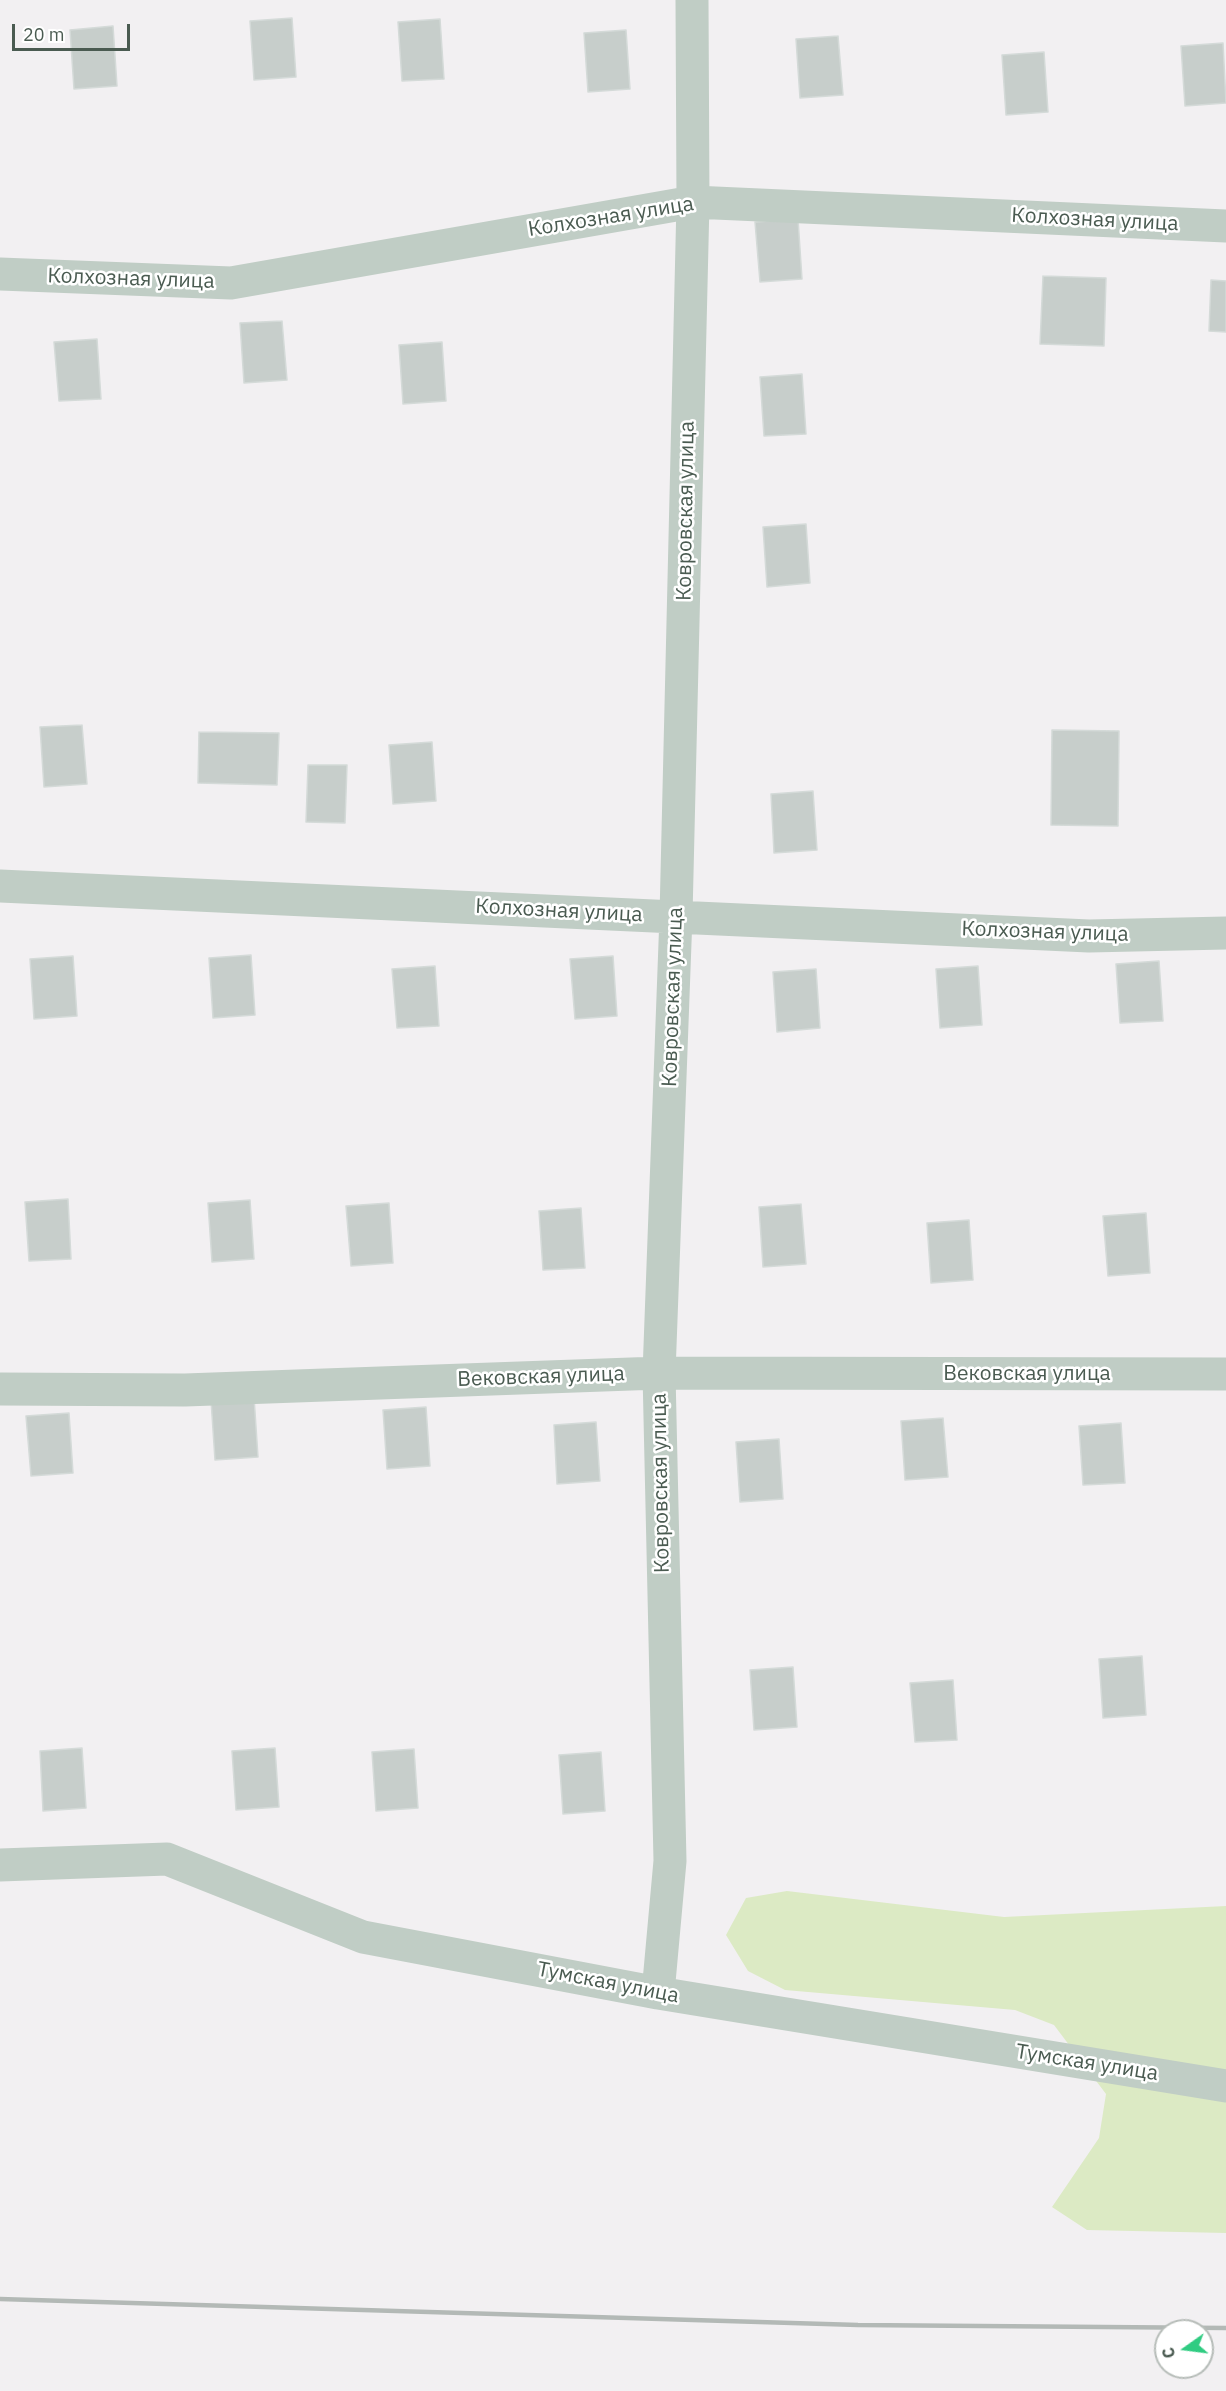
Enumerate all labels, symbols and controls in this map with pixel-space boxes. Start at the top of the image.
scale bar [15,12,134,50]
text: 20 m [23,23,65,46]
street label: Колхозная улица [526,191,696,243]
street label: Колхозная улица [1011,203,1179,237]
street label: Колхозная улица [47,263,215,295]
street label: Ковровская улица [672,421,700,601]
street label: Колхозная улица [475,894,643,928]
street label: Ковровская улица [657,907,689,1087]
street label: Колхозная улица [961,916,1129,948]
street label: Вековская улица [457,1361,625,1393]
street label: Вековская улица [943,1361,1111,1387]
street label: Ковровская улица [647,1393,675,1573]
street label: Тумская улица [535,1957,681,2009]
street label: Тумская улица [1014,2039,1160,2087]
north arrow [1154,2319,1214,2379]
text: С [1158,2345,1179,2360]

